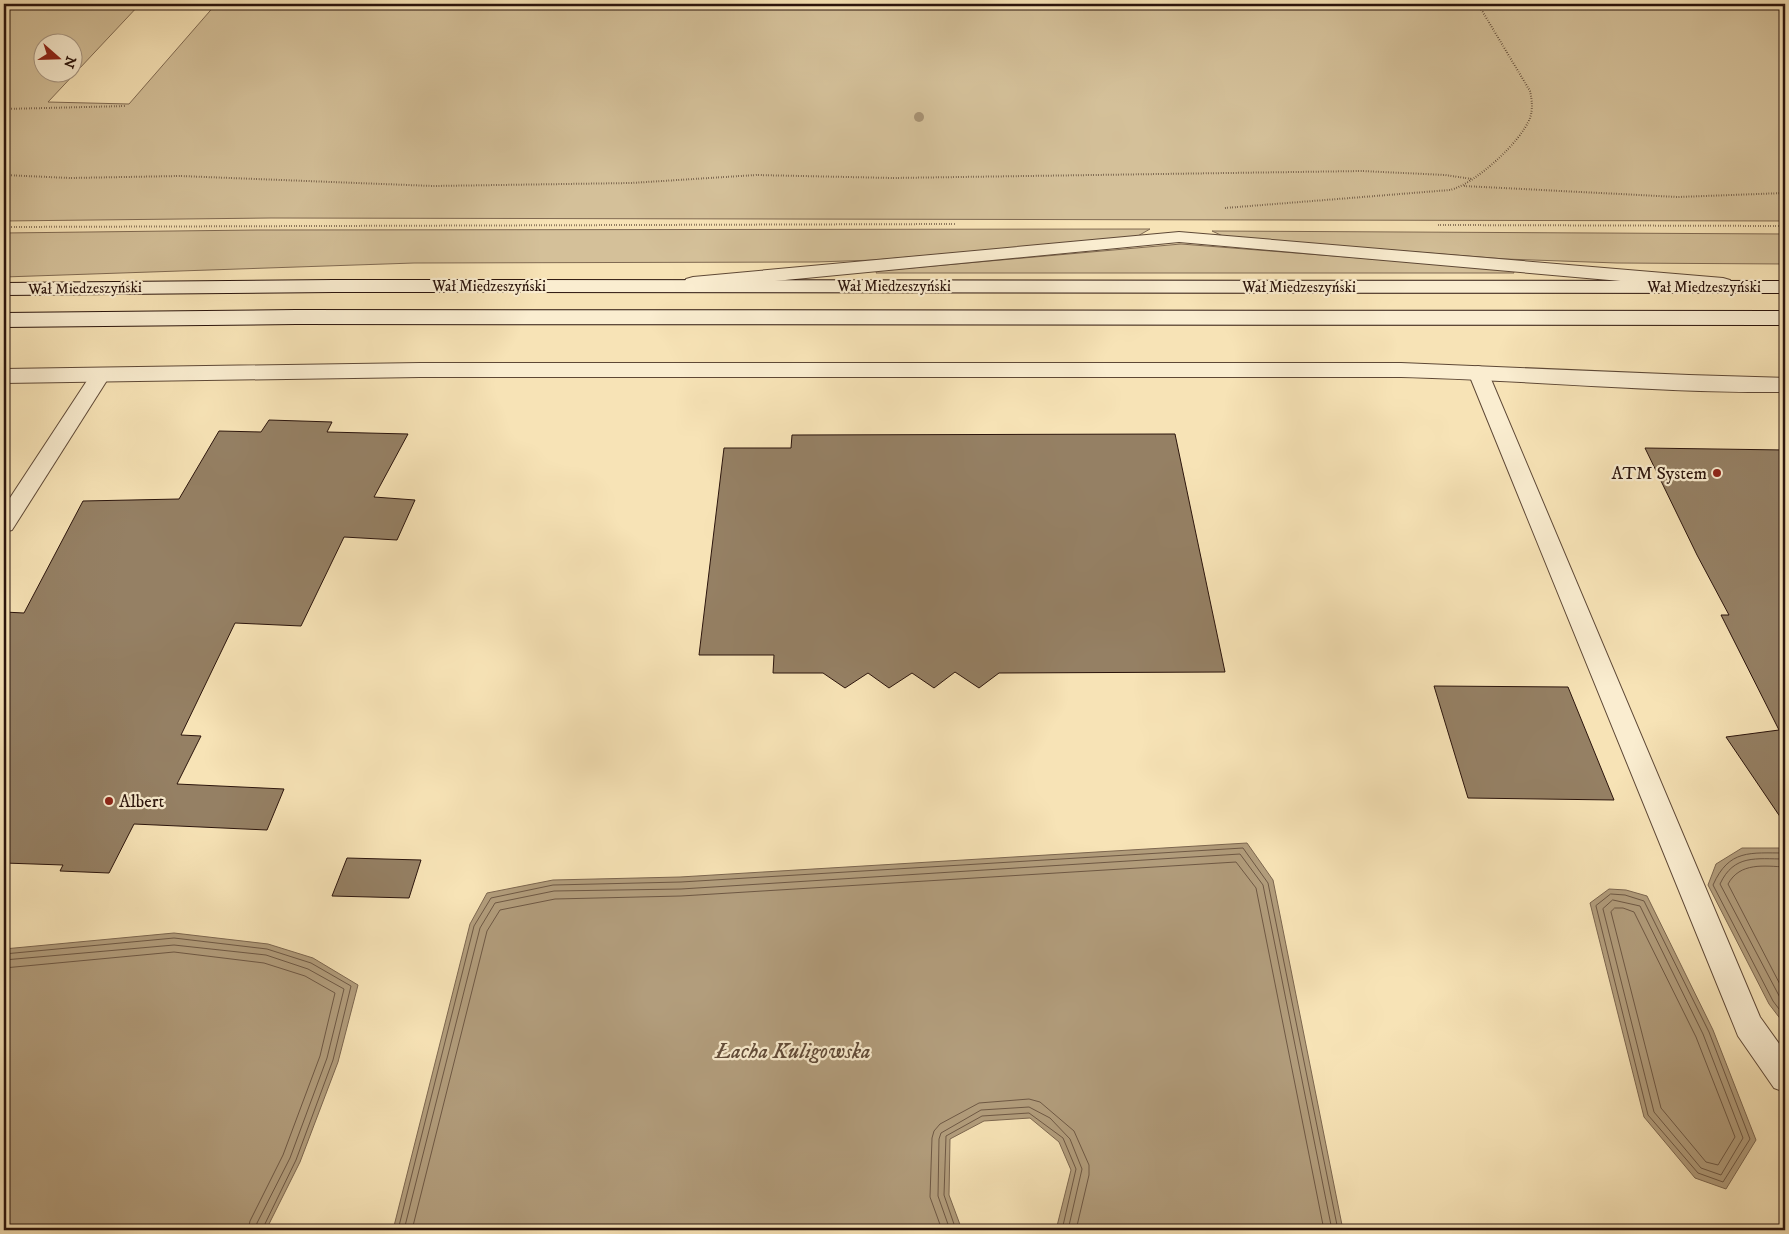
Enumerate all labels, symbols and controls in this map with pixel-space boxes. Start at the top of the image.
north arrow [32,32,82,82]
text: N [59,54,80,71]
street label: Wał Miedzeszyński [431,277,546,296]
street label: Wał Miedzeszyński [836,277,951,296]
street label: Wał Miedzeszyński [27,278,142,299]
street label: Wał Miedzeszyński [1241,278,1356,297]
street label: Wał Miedzeszyński [1646,278,1761,297]
place label: ATM System [1611,463,1707,485]
marker: ATM System [1711,467,1723,479]
place label: Albert [119,791,164,813]
marker: Albert [103,795,115,807]
water label: Łacha Kuligowska [713,1038,871,1065]

